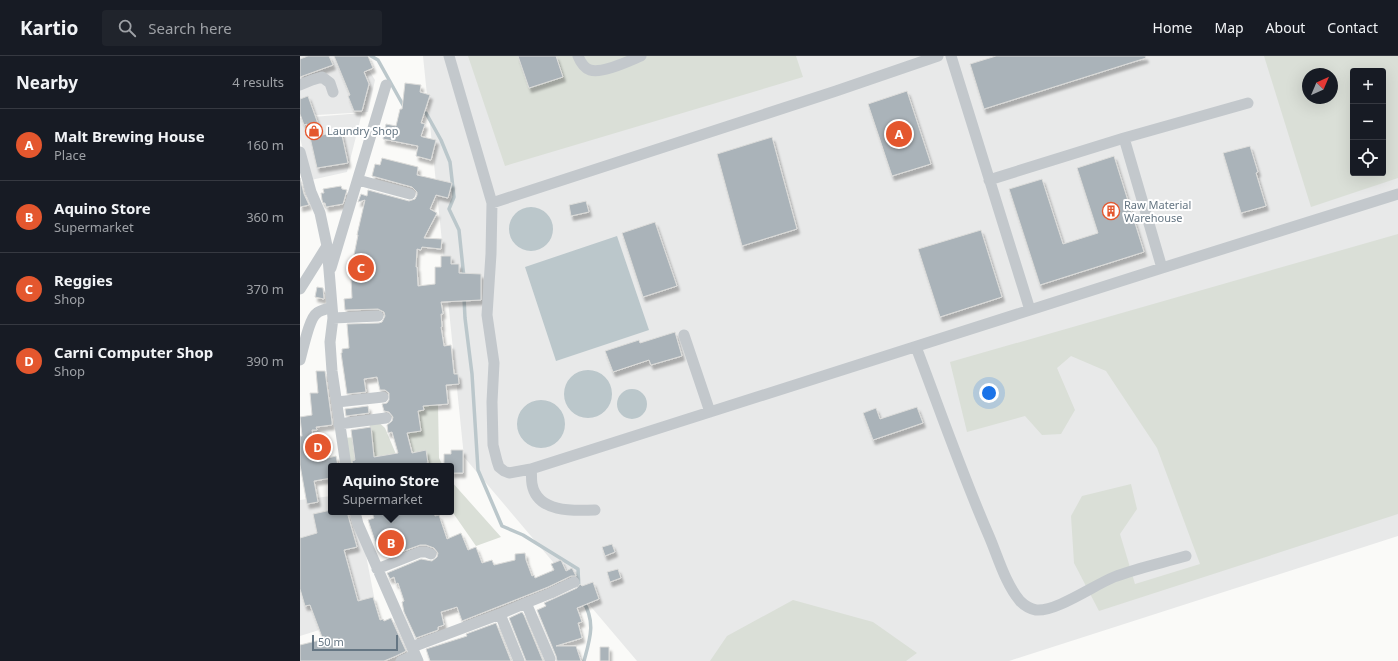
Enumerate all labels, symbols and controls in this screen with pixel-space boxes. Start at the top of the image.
search box [102,10,382,46]
text: Kartio [20,15,78,41]
icon: search [116,17,138,39]
text: Search here [148,18,232,38]
text: Home [1153,18,1192,37]
text: Map [1214,18,1244,37]
text: About [1266,18,1305,37]
text: Contact [1327,18,1378,37]
north arrow [1302,68,1338,104]
map controls [1350,68,1386,176]
button: + [1350,68,1386,104]
text: Nearby [16,71,78,94]
text: 4 results [232,73,284,91]
button: − [1350,104,1386,140]
pin: A [886,119,912,149]
shop icon: Laundry Shop [304,121,324,141]
place label: Laundry Shop [327,123,399,138]
text: Malt Brewing House [54,126,205,146]
text: A [25,136,34,154]
text: 160 m [246,136,284,154]
button: locate [1350,140,1386,176]
text: Place [54,146,86,164]
place label: Raw Material Warehouse [1124,197,1191,225]
text: Aquino Store [54,198,151,218]
building icon: Raw Material Warehouse [1101,201,1121,221]
text: B [25,208,33,226]
text: 360 m [246,208,284,226]
text: Supermarket [54,218,134,236]
pin: C [348,253,374,283]
text: Reggies [54,270,113,290]
text: C [25,280,33,298]
text: 370 m [246,280,284,298]
text: Shop [54,290,85,308]
text: Carni Computer Shop [54,342,213,362]
text: D [24,352,34,370]
text: 390 m [246,352,284,370]
text: Shop [54,362,85,380]
your location [979,383,999,403]
pin: D [305,432,331,462]
popup [328,463,454,515]
text: Aquino Store [343,470,439,490]
text: Supermarket [343,490,422,508]
pin: B [378,528,404,558]
scale bar [312,633,398,652]
text: 50 m [318,634,344,649]

